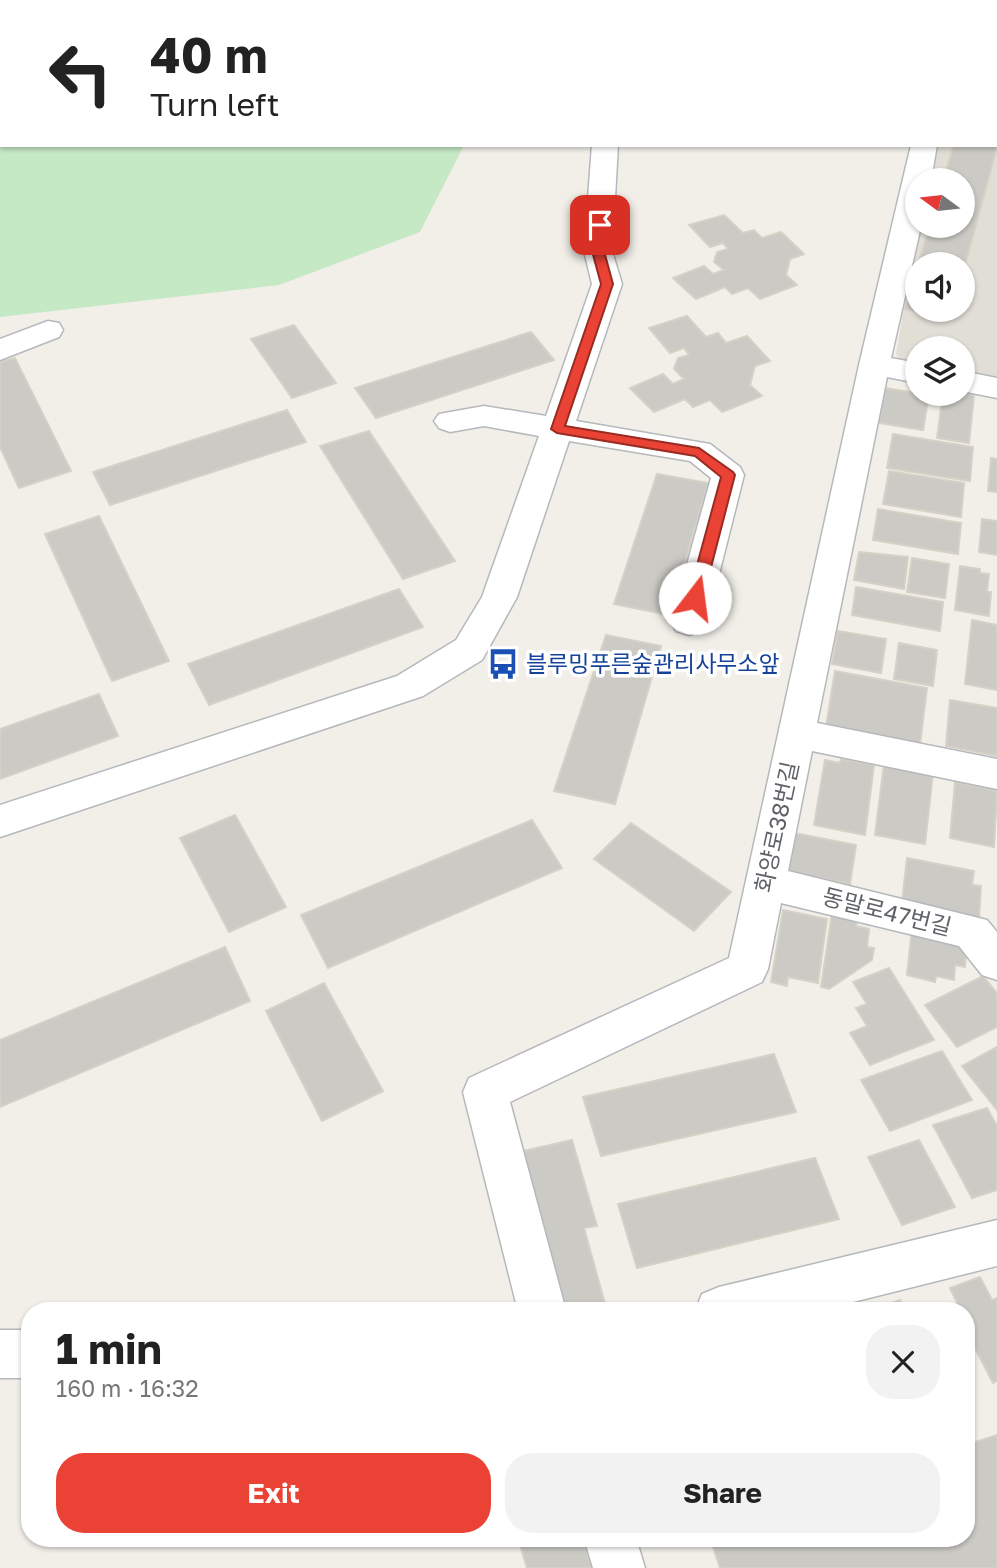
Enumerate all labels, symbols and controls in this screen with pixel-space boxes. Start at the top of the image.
text: 40 m [150,25,268,84]
icon: left [35,28,126,119]
text: Turn left [150,85,279,123]
north arrow [905,168,975,238]
map controls [905,168,975,406]
pin [570,195,630,255]
icon: arrive [581,206,619,244]
button: sound [905,252,975,322]
button: layers [905,336,975,406]
position arrow [658,561,732,635]
bus stop icon: 블루밍푸른숲관리사무소앞 [486,647,520,681]
place label: 블루밍푸른숲관리사무소앞 [526,649,780,677]
street label: 화양로38번길 [748,759,804,895]
street label: 동말로47번길 [820,881,955,941]
text: 1 min [56,1323,162,1373]
button: close [866,1325,940,1399]
text: 160 m · 16:32 [56,1374,199,1402]
button: Exit [56,1453,491,1533]
button: Share [505,1453,940,1533]

